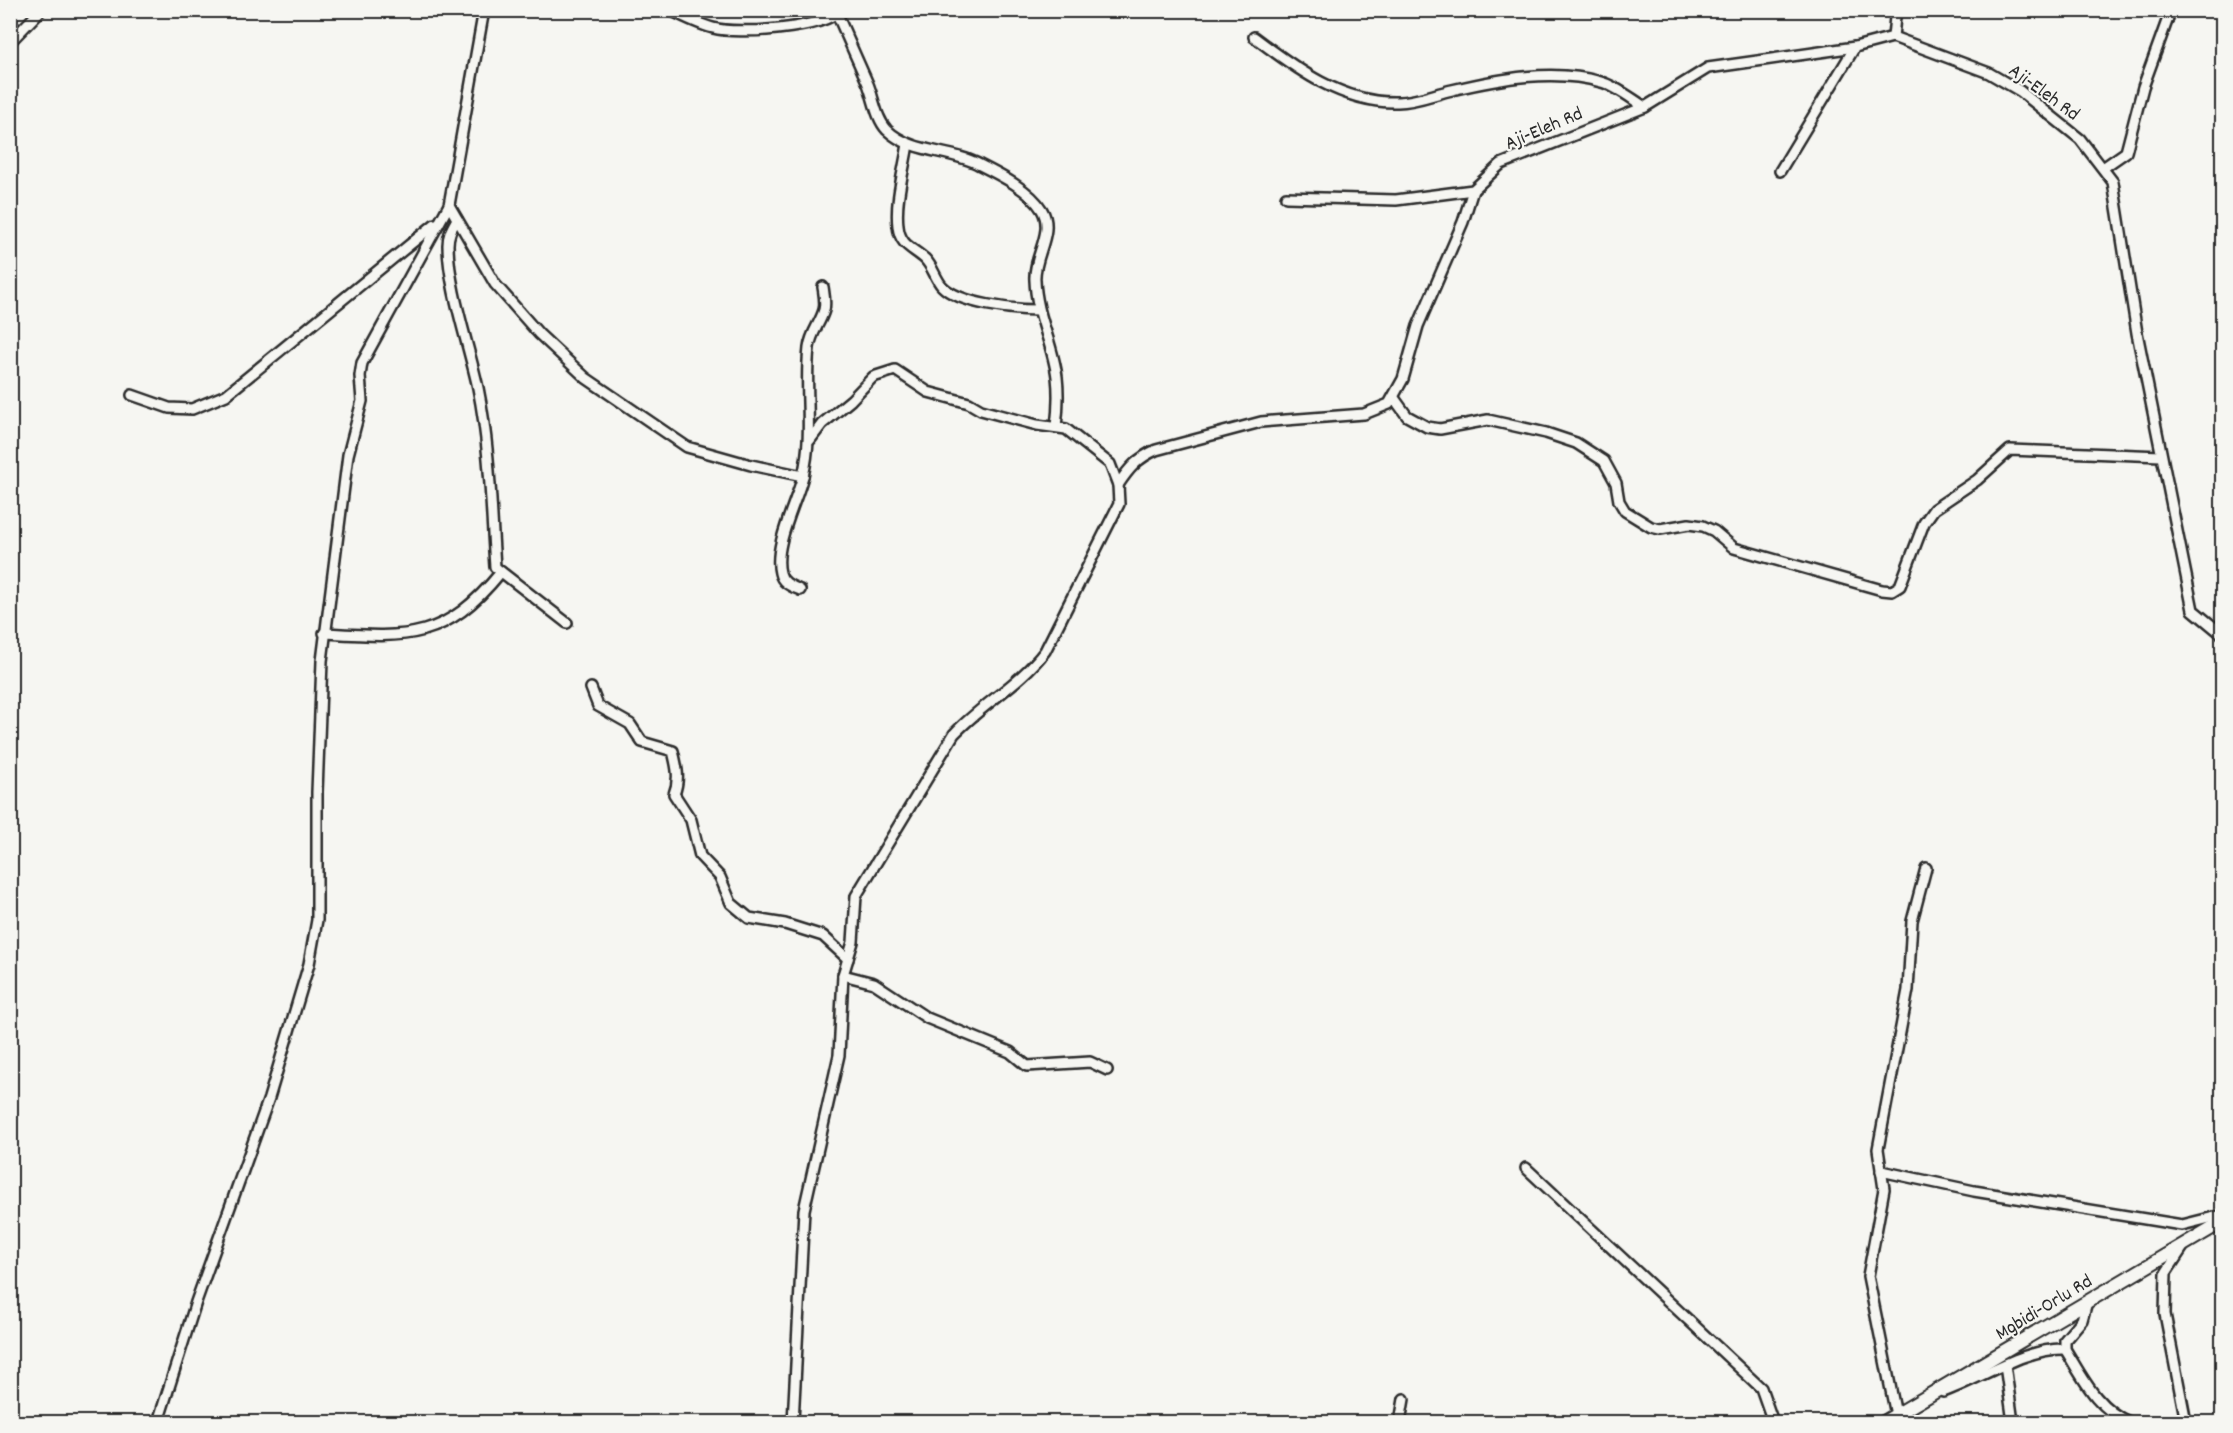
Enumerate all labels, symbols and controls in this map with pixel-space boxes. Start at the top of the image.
street label: Aji-Eleh Rd [2002,58,2085,129]
street label: Aji-Eleh Rd [1501,101,1587,159]
street label: Mgbidi-Orlu Rd [1991,1269,2098,1349]

